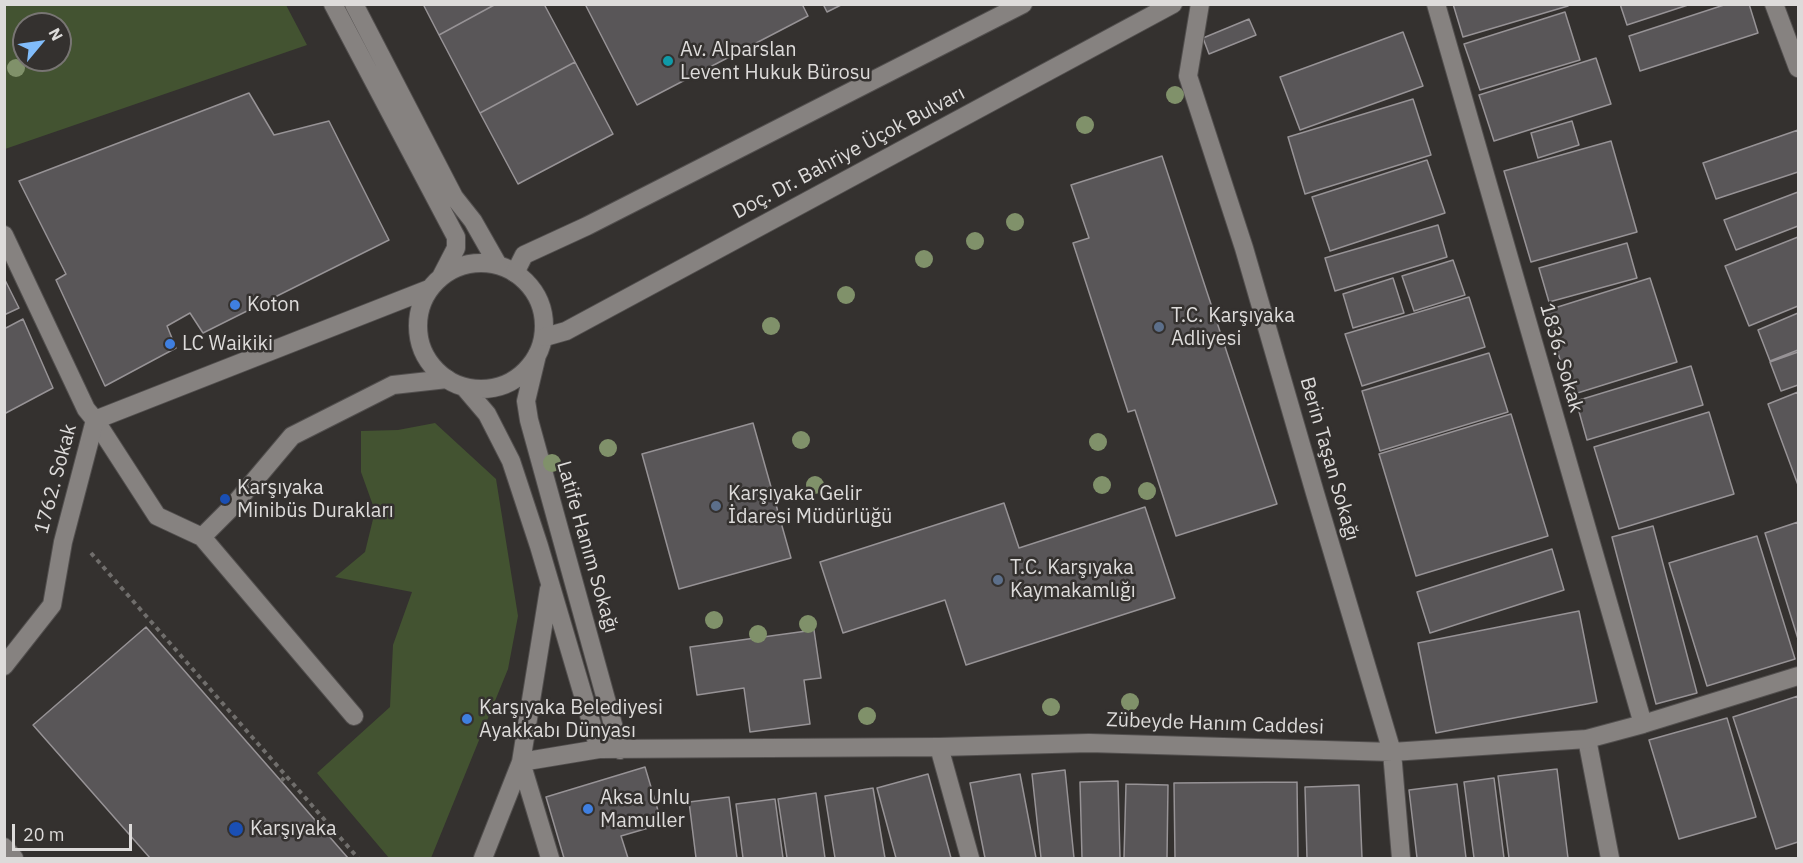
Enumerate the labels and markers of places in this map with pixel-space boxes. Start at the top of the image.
place label: Av. Alparslan Levent Hukuk Bürosu [680,38,871,85]
marker: Av. Alparslan Levent Hukuk Bürosu [661,54,675,68]
place label: Koton [247,293,300,317]
marker: Koton [228,298,242,312]
place label: T.C. Karşıyaka Adliyesi [1171,304,1295,351]
marker: T.C. Karşıyaka Adliyesi [1152,320,1166,334]
place label: LC Waikiki [182,332,273,356]
marker: LC Waikiki [163,337,177,351]
place label: Karşıyaka Minibüs Durakları [237,476,394,523]
place label: Karşıyaka Gelir İdaresi Müdürlüğü [728,482,892,529]
marker: Karşıyaka Minibüs Durakları [218,492,232,506]
marker: Karşıyaka Gelir İdaresi Müdürlüğü [709,499,723,513]
place label: T.C. Karşıyaka Kaymakamlığı [1010,556,1136,603]
marker: T.C. Karşıyaka Kaymakamlığı [991,573,1005,587]
place label: Karşıyaka Belediyesi Ayakkabı Dünyası [479,696,663,743]
marker: Karşıyaka Belediyesi Ayakkabı Dünyası [460,712,474,726]
place label: Aksa Unlu Mamuller [600,786,690,833]
marker: Aksa Unlu Mamuller [581,802,595,816]
place label: Karşıyaka [250,817,337,841]
marker: Karşıyaka [227,820,245,838]

